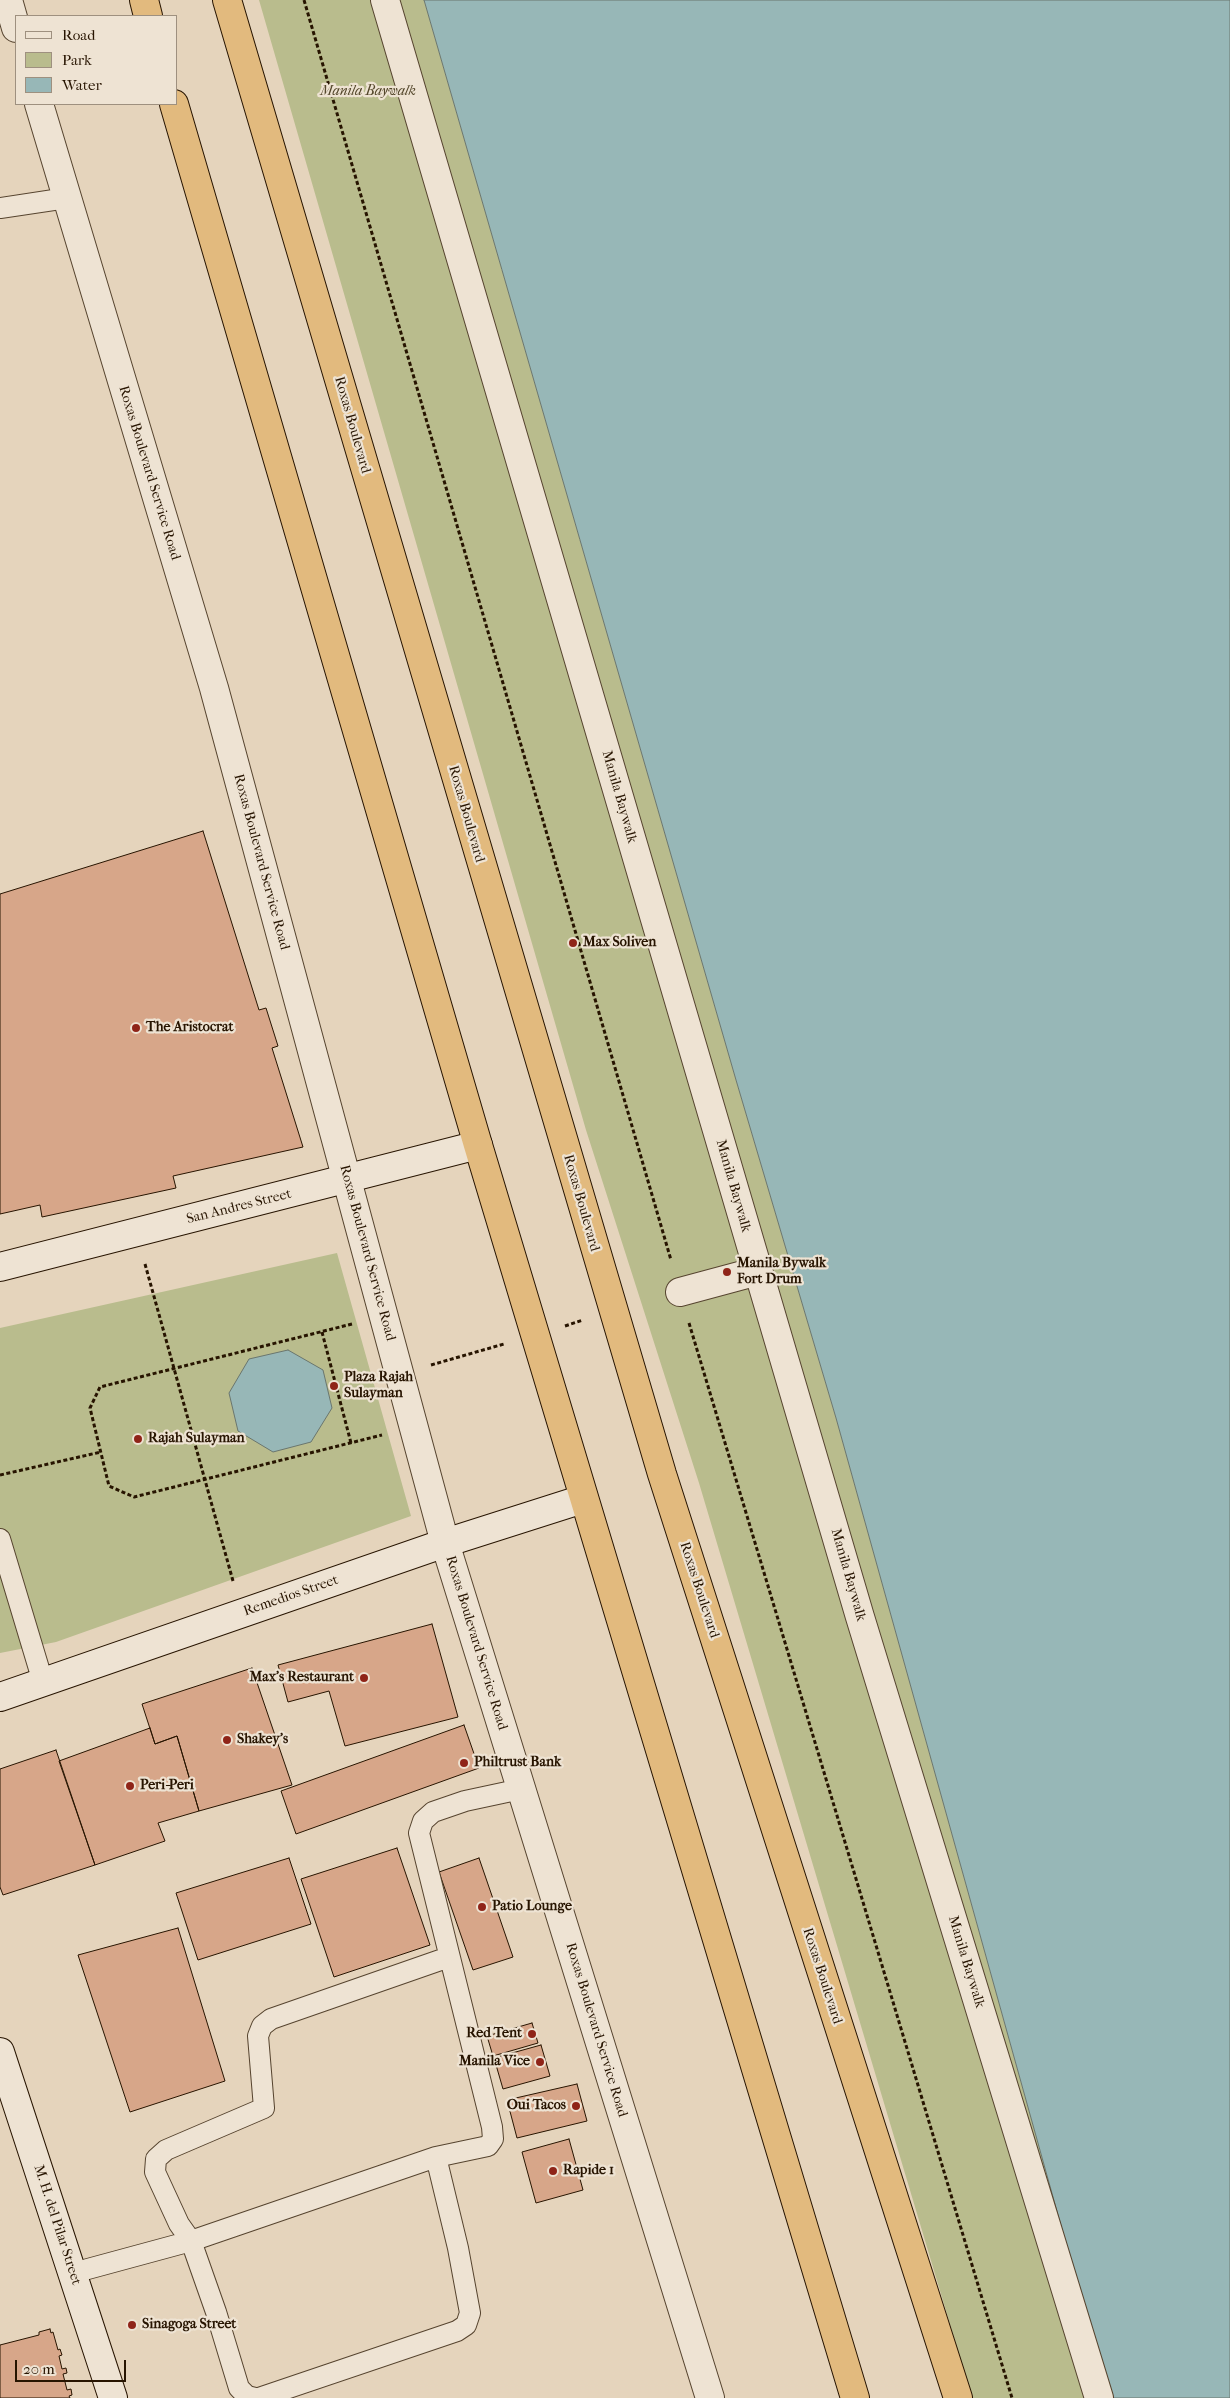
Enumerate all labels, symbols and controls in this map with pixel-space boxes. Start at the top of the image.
legend [15,15,178,105]
text: Road [62,26,95,44]
text: Park [62,51,92,69]
text: Water [62,76,102,94]
park label: Manila Baywalk [320,84,416,100]
street label: Roxas Boulevard [330,375,374,475]
street label: Roxas Boulevard Service Road [114,384,184,562]
street label: Manila Baywalk [598,749,640,845]
street label: Roxas Boulevard [444,764,488,864]
street label: Roxas Boulevard Service Road [229,772,293,952]
place label: Max Soliven [583,935,656,951]
marker: Max Soliven [567,937,579,949]
place label: The Aristocrat [146,1020,233,1036]
marker: The Aristocrat [130,1022,142,1034]
street label: Manila Baywalk [712,1138,754,1234]
street label: Roxas Boulevard [559,1153,603,1253]
street label: Roxas Boulevard Service Road [335,1163,399,1343]
street label: San Andres Street [185,1186,293,1228]
place label: Manila Bywalk Fort Drum [737,1256,826,1288]
marker: Manila Bywalk Fort Drum [721,1266,733,1278]
place label: Plaza Rajah Sulayman [344,1370,413,1402]
marker: Plaza Rajah Sulayman [328,1380,340,1392]
place label: Rajah Sulayman [148,1431,245,1447]
marker: Rajah Sulayman [132,1433,144,1445]
street label: Manila Baywalk [827,1527,869,1623]
street label: Roxas Boulevard [676,1540,722,1640]
street label: Roxas Boulevard Service Road [441,1554,511,1732]
street label: Remedios Street [241,1572,341,1620]
place label: Max's Restaurant [249,1670,354,1686]
marker: Max's Restaurant [358,1672,370,1684]
place label: Shakey's [237,1732,288,1748]
marker: Shakey's [221,1734,233,1746]
place label: Philtrust Bank [474,1755,561,1771]
marker: Philtrust Bank [458,1757,470,1769]
place label: Peri-Peri [140,1778,194,1794]
marker: Peri-Peri [124,1780,136,1792]
place label: Patio Lounge [492,1899,572,1915]
marker: Patio Lounge [476,1901,488,1913]
street label: Manila Baywalk [944,1914,988,2010]
street label: Roxas Boulevard [799,1926,845,2026]
street label: Roxas Boulevard Service Road [561,1941,631,2119]
place label: Red Tent [466,2026,522,2042]
marker: Red Tent [526,2028,538,2040]
place label: Manila Vice [459,2054,530,2070]
marker: Manila Vice [534,2056,546,2068]
place label: Oui Tacos [507,2098,566,2114]
marker: Oui Tacos [570,2100,582,2112]
street label: M. H. del Pilar Street [30,2163,84,2287]
place label: Rapide 1 [563,2163,614,2179]
marker: Rapide 1 [547,2165,559,2177]
place label: Sinagoga Street [142,2317,236,2333]
marker: Sinagoga Street [126,2319,138,2331]
scale bar [18,2350,129,2382]
text: 20 m [23,2360,55,2378]

